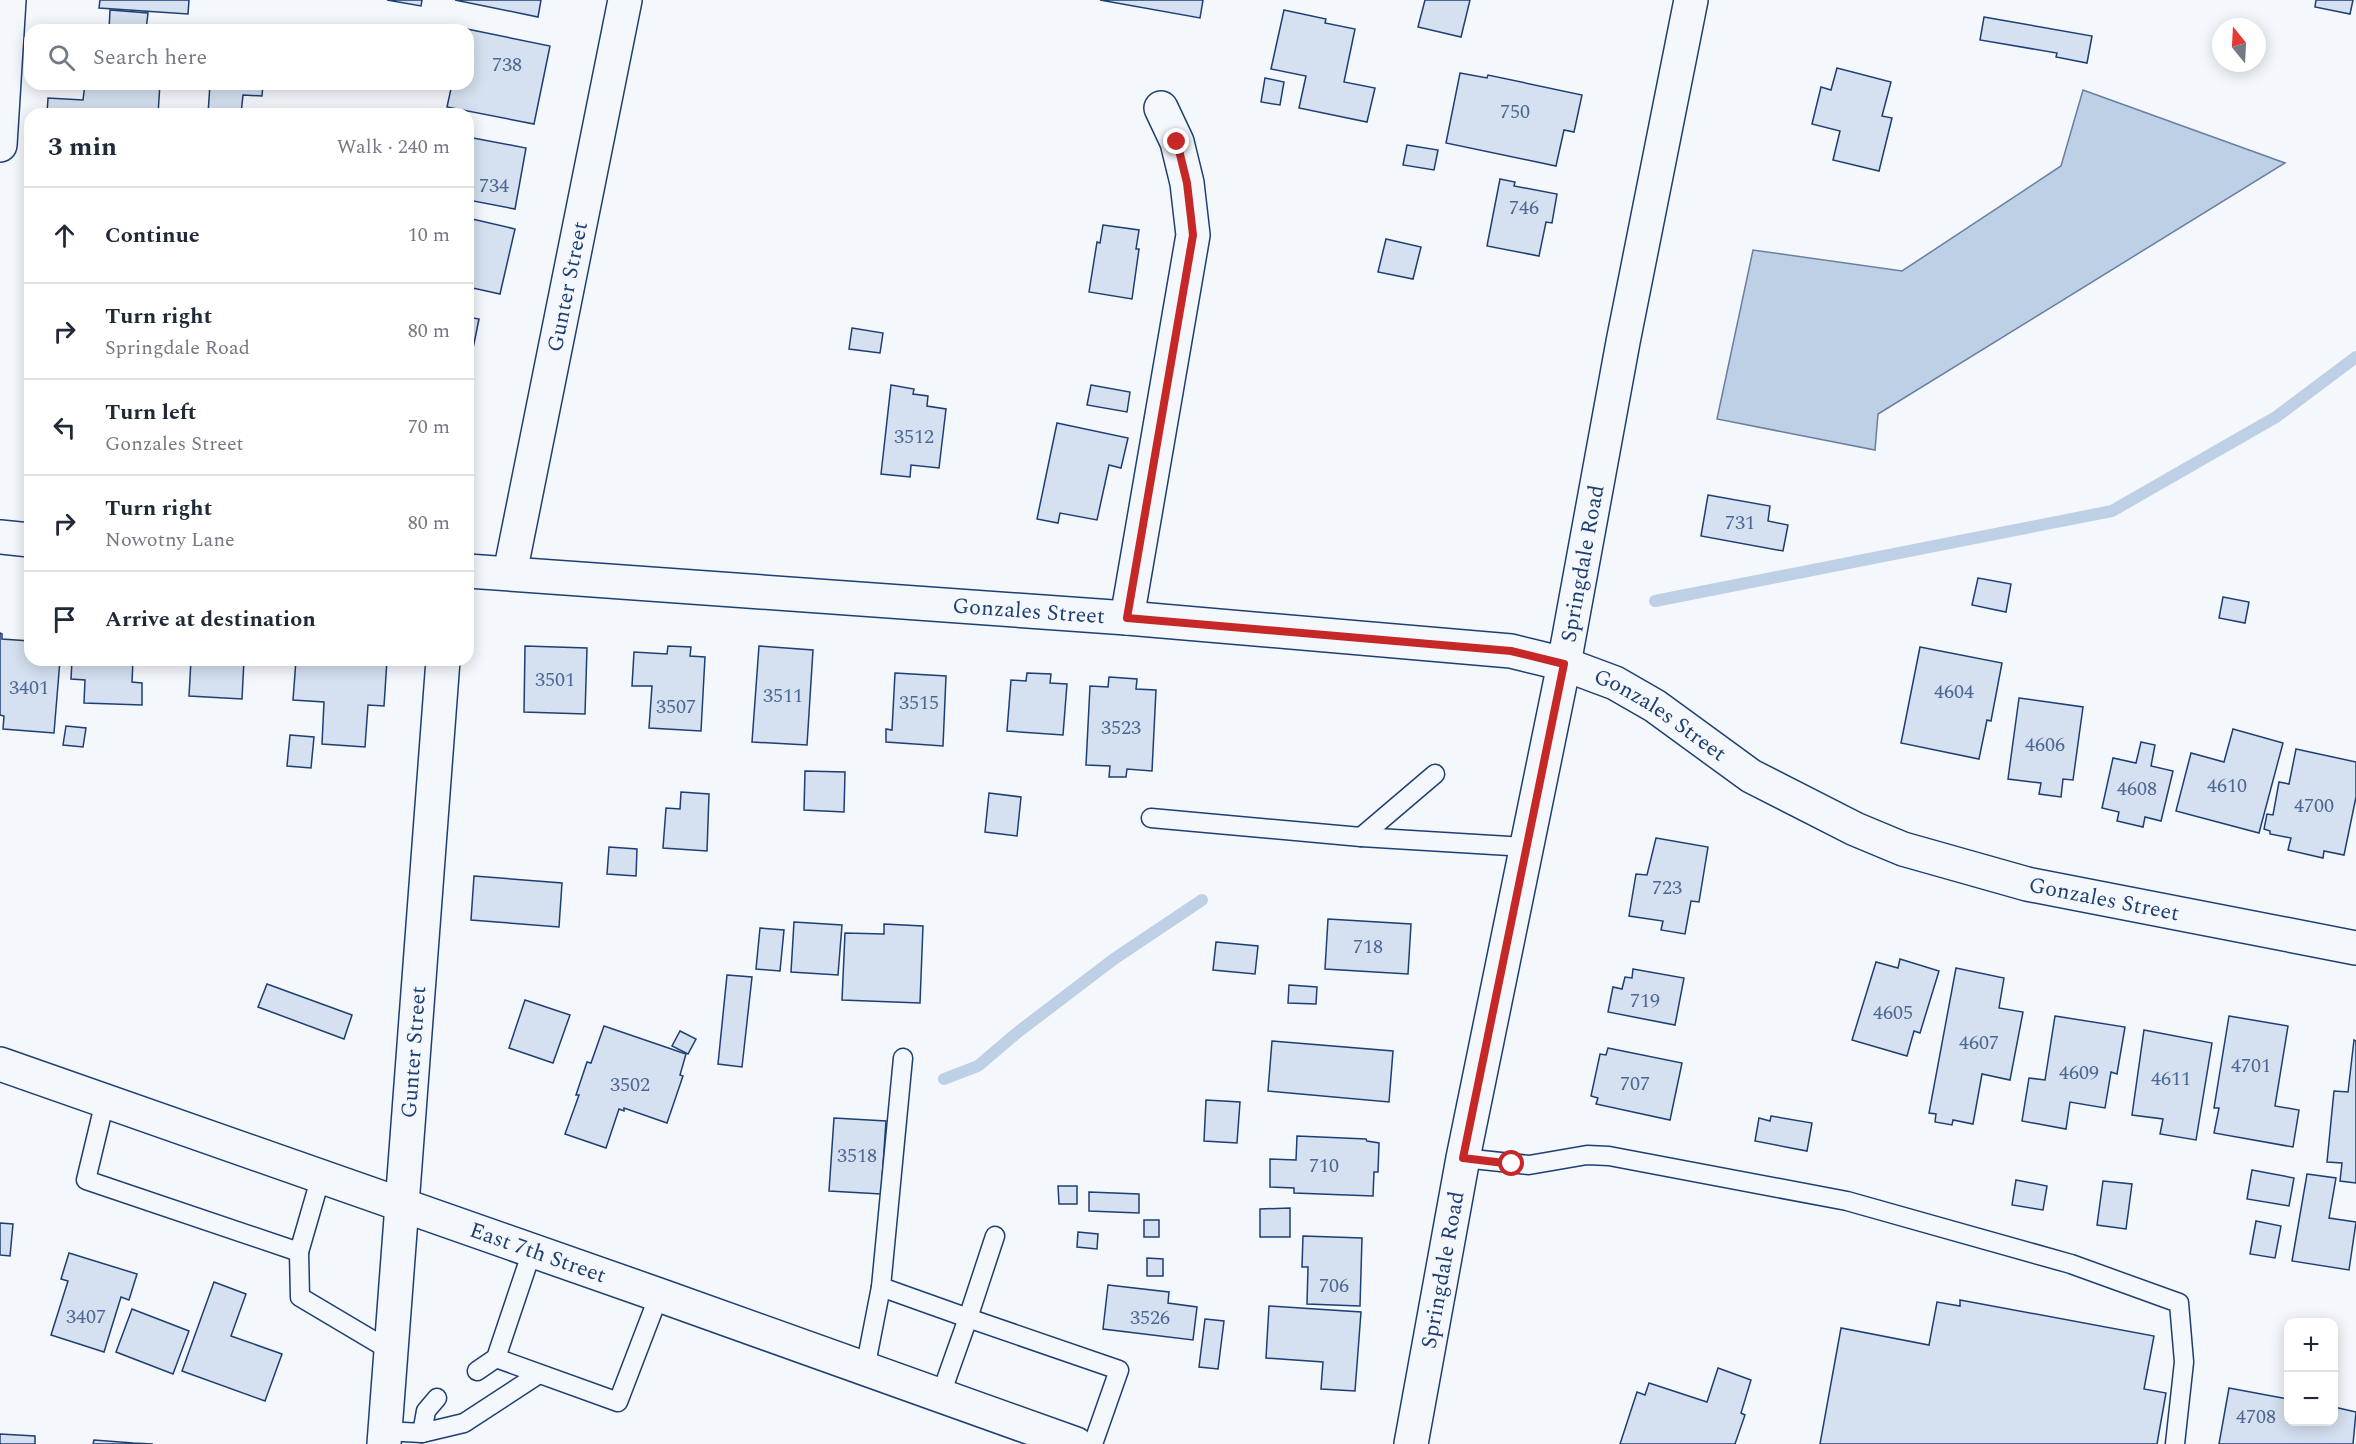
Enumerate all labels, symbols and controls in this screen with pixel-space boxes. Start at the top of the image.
north arrow [2212,18,2266,72]
search box [24,24,474,90]
icon: search [45,41,78,74]
text: Search here [93,41,207,74]
house number: 738 [492,50,522,80]
house number: 750 [1500,97,1530,127]
text: 3 min [48,127,117,167]
route end [1163,128,1189,154]
text: Walk · 240 m [337,132,450,162]
house number: 734 [479,171,509,201]
house number: 746 [1509,193,1539,223]
street label: Gunter Street [538,218,597,355]
icon: ahead [48,219,81,252]
text: Continue [105,219,200,252]
text: 10 m [408,220,450,250]
text: Turn right [105,300,212,333]
icon: right [48,315,81,348]
text: 80 m [408,316,450,346]
text: Springdale Road [105,333,250,363]
text: Turn left [105,396,197,429]
icon: left [48,411,81,444]
text: 70 m [408,412,450,442]
house number: 3512 [894,422,934,452]
text: Gonzales Street [105,429,244,459]
street label: Springdale Road [1552,482,1613,645]
text: Turn right [105,492,212,525]
icon: right [48,507,81,540]
text: 80 m [408,508,450,538]
house number: 731 [1725,508,1755,538]
text: Nowotny Lane [105,525,235,555]
street label: Gonzales Street [951,589,1106,633]
icon: arrive [48,603,81,636]
text: Arrive at destination [105,603,316,636]
street label: Gonzales Street [1589,660,1734,770]
house number: 3501 [535,665,575,695]
house number: 3401 [9,673,49,703]
house number: 4604 [1934,677,1974,707]
house number: 3511 [763,681,803,711]
house number: 3515 [899,688,939,718]
house number: 3507 [656,692,696,722]
house number: 3523 [1101,713,1141,743]
house number: 4606 [2025,730,2065,760]
house number: 4610 [2207,771,2247,801]
house number: 4608 [2117,774,2157,804]
house number: 4700 [2294,791,2334,821]
street label: Gonzales Street [2026,868,2182,930]
house number: 723 [1652,873,1682,903]
house number: 718 [1353,932,1383,962]
street label: Gunter Street [392,985,435,1119]
house number: 719 [1630,986,1660,1016]
house number: 4605 [1873,998,1913,1028]
house number: 4607 [1959,1028,1999,1058]
house number: 4701 [2231,1051,2271,1081]
house number: 4609 [2059,1058,2099,1088]
house number: 4611 [2151,1064,2191,1094]
house number: 707 [1620,1069,1650,1099]
house number: 3502 [610,1070,650,1100]
house number: 3518 [837,1141,877,1171]
route start [1498,1150,1524,1176]
house number: 710 [1309,1151,1339,1181]
street label: Springdale Road [1412,1188,1473,1351]
street label: East 7th Street [465,1213,611,1292]
house number: 706 [1319,1271,1349,1301]
house number: 3407 [66,1302,106,1332]
house number: 3526 [1130,1303,1170,1333]
map controls [2284,1318,2338,1426]
button: + [2284,1318,2338,1372]
button: − [2284,1372,2338,1426]
house number: 4708 [2236,1402,2276,1432]

